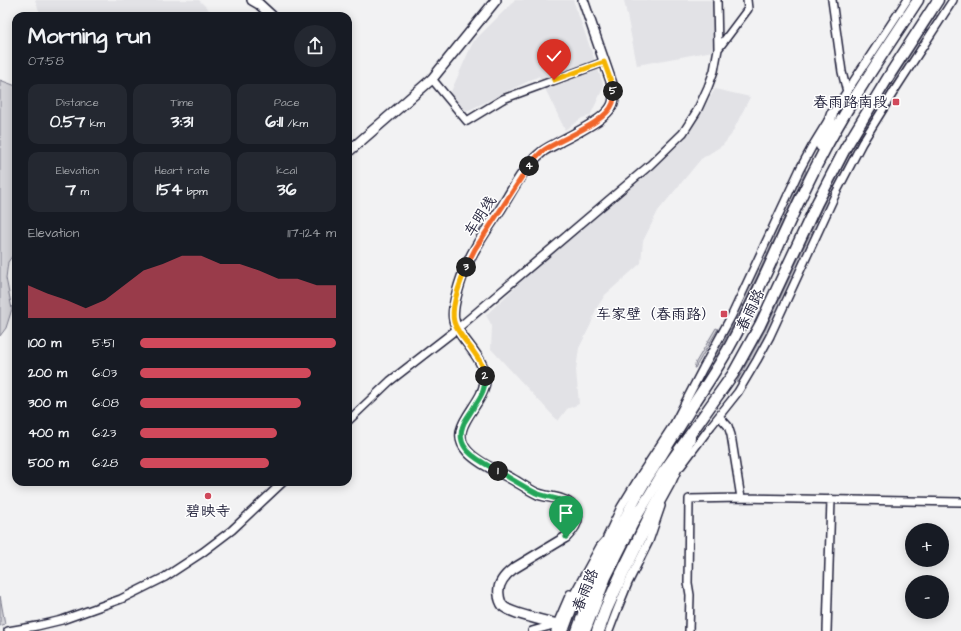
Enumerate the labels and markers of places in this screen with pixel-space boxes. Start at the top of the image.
pin [537,39,571,80]
pin: 5 [603,81,623,101]
place label: 春雨路南段 [813,92,888,113]
marker: 春雨路南段 [891,97,901,107]
pin: 4 [519,156,539,176]
pin: 3 [456,257,476,277]
place label: 车家壁（春雨路） [596,304,716,325]
marker: 车家壁（春雨路） [719,309,729,319]
pin: 2 [475,366,495,386]
pin: 1 [488,461,508,481]
marker: 碧映寺 [203,491,213,501]
pin [549,496,583,537]
place label: 碧映寺 [185,501,231,522]

